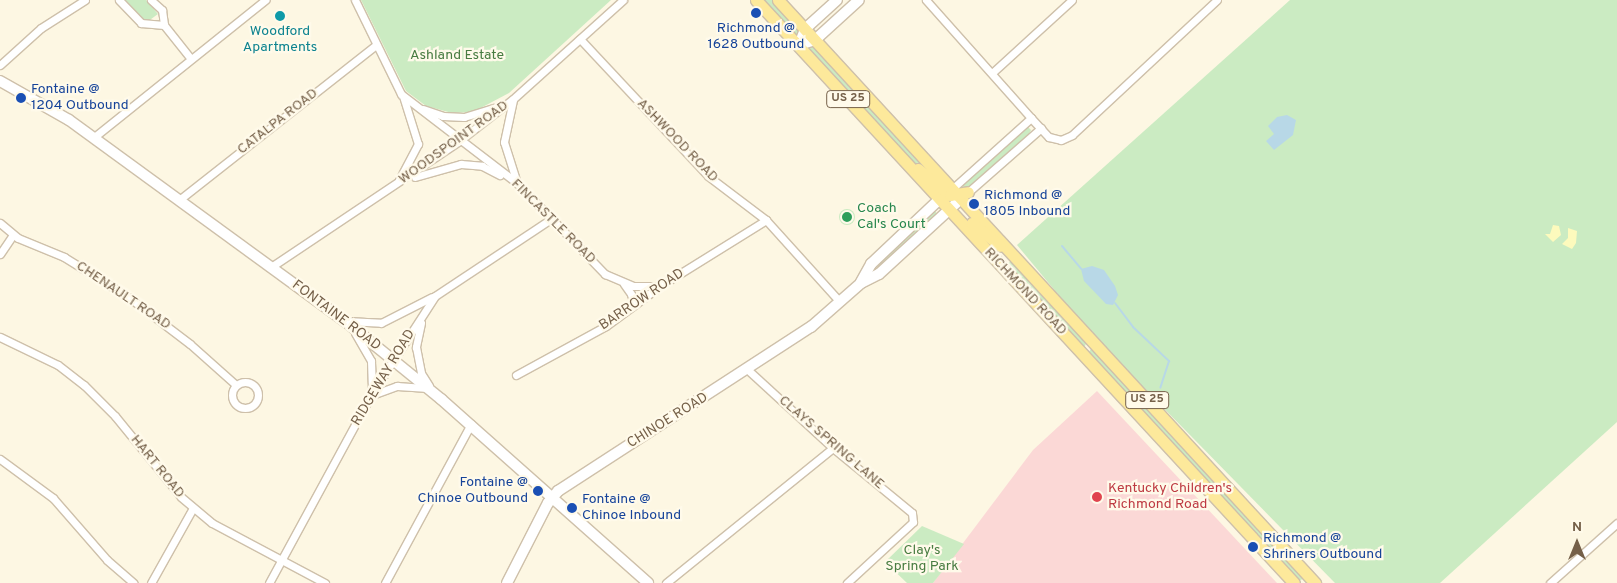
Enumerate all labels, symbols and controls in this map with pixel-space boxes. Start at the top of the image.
marker: Richmond @ 1628 Outbound [750,7,762,19]
marker: Woodford Apartments [274,10,286,22]
place label: Richmond @ 1628 Outbound [708,21,804,54]
place label: Woodford Apartments [243,24,317,56]
park label: Ashland Estate [410,48,504,64]
place label: Fontaine @ 1204 Outbound [31,82,129,114]
street label: CATALPA ROAD [234,85,322,159]
road number: US 25 [826,90,870,108]
marker: Fontaine @ 1204 Outbound [15,92,27,104]
street label: ASHWOOD ROAD [633,96,721,186]
street label: WOODSPOINT ROAD [396,97,512,189]
street label: FINCASTLE ROAD [507,176,599,268]
place label: Richmond @ 1805 Inbound [984,188,1070,220]
marker: Richmond @ 1805 Inbound [968,198,980,210]
place label: Coach Cal's Court [857,201,926,233]
marker: Coach Cal's Court [841,211,853,223]
street label: RICHMOND ROAD [980,245,1070,339]
street label: CHENAULT ROAD [72,258,174,334]
street label: BARROW ROAD [596,265,688,335]
street label: FONTAINE ROAD [288,277,384,355]
street label: RIDGEWAY ROAD [348,327,420,429]
street label: CHINOE ROAD [625,390,711,452]
road number: US 25 [1124,390,1170,410]
street label: CLAYS SPRING LANE [775,393,887,493]
street label: HART ROAD [126,432,188,502]
place label: Fontaine @ Chinoe Outbound [418,475,528,508]
place label: Kentucky Children's Richmond Road [1108,481,1232,514]
marker: Fontaine @ Chinoe Outbound [532,485,544,497]
marker: Kentucky Children's Richmond Road [1090,490,1104,504]
place label: Fontaine @ Chinoe Inbound [582,492,681,524]
marker: Fontaine @ Chinoe Inbound [566,502,578,514]
north arrow [1552,518,1602,568]
text: N [1572,519,1582,536]
place label: Richmond @ Shriners Outbound [1263,531,1382,564]
marker: Richmond @ Shriners Outbound [1247,541,1259,553]
park label: Clay's Spring Park [885,543,959,576]

